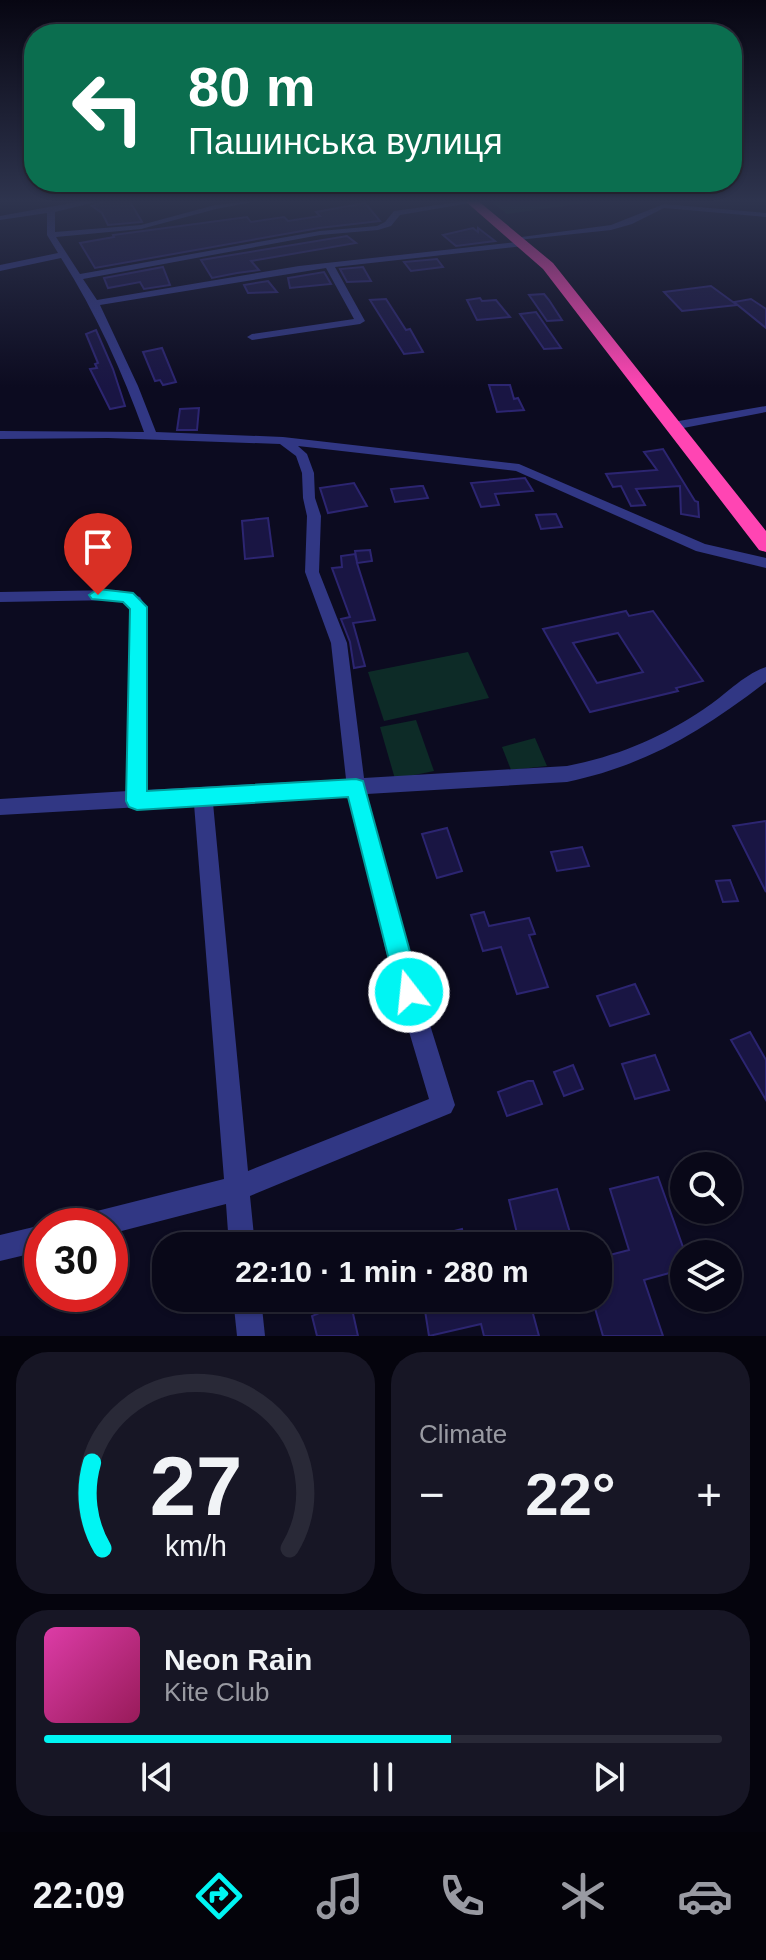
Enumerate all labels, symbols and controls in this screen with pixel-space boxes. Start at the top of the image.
text: 80 m [188,55,316,118]
icon: left [56,56,160,160]
text: Пашинська вулиця [188,121,503,162]
pin [64,513,132,595]
icon: arrive [76,525,120,569]
position arrow [367,950,451,1034]
map controls [670,1152,742,1312]
button: search [670,1152,742,1224]
speed limit sign: 30 [24,1208,128,1312]
button: layers [670,1240,742,1312]
text: 22:10 · 1 min · 280 m [235,1255,529,1288]
text: Climate [419,1419,507,1449]
text: 27 [149,1440,242,1533]
text: 22° [525,1461,616,1528]
text: − [419,1470,445,1519]
text: + [696,1470,722,1519]
text: km/h [165,1530,226,1562]
text: Neon Rain [164,1643,312,1676]
text: Kite Club [164,1677,270,1707]
icon: previous [135,1755,179,1799]
icon: pause [361,1755,405,1799]
icon: next [587,1755,631,1799]
icon: directions [191,1868,247,1924]
icon: music [312,1868,368,1924]
icon: phone [434,1868,490,1924]
icon: climate [555,1868,611,1924]
icon: car [677,1868,733,1924]
text: 22:09 [33,1875,125,1916]

